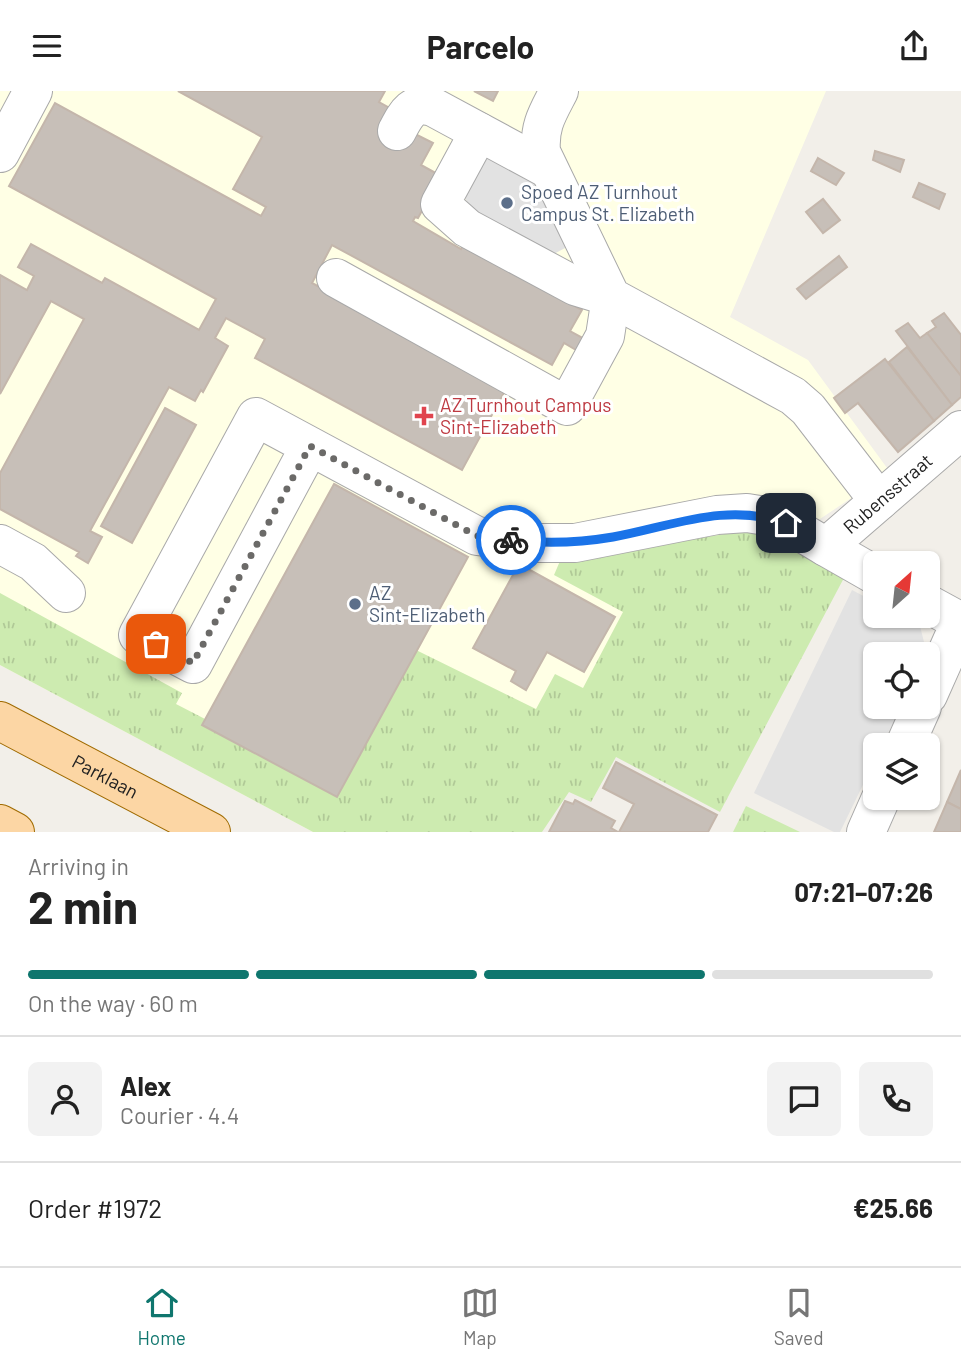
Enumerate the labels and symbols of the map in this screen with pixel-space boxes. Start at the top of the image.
place label: Spoed AZ Turnhout Campus St. Elizabeth [521,180,695,225]
marker: Spoed AZ Turnhout Campus St. Elizabeth [499,195,515,211]
place label: AZ Turnhout Campus Sint-Elizabeth [440,393,611,438]
marker: AZ Turnhout Campus Sint-Elizabeth [414,406,434,426]
street label: Rubensstraat [838,448,937,538]
pin [756,493,816,553]
courier [476,505,546,575]
north arrow [863,551,940,628]
place label: AZ Sint-Elizabeth [369,581,486,626]
marker: AZ Sint-Elizabeth [347,596,363,612]
pin [126,614,186,674]
street label: Parklaan [69,749,143,803]

